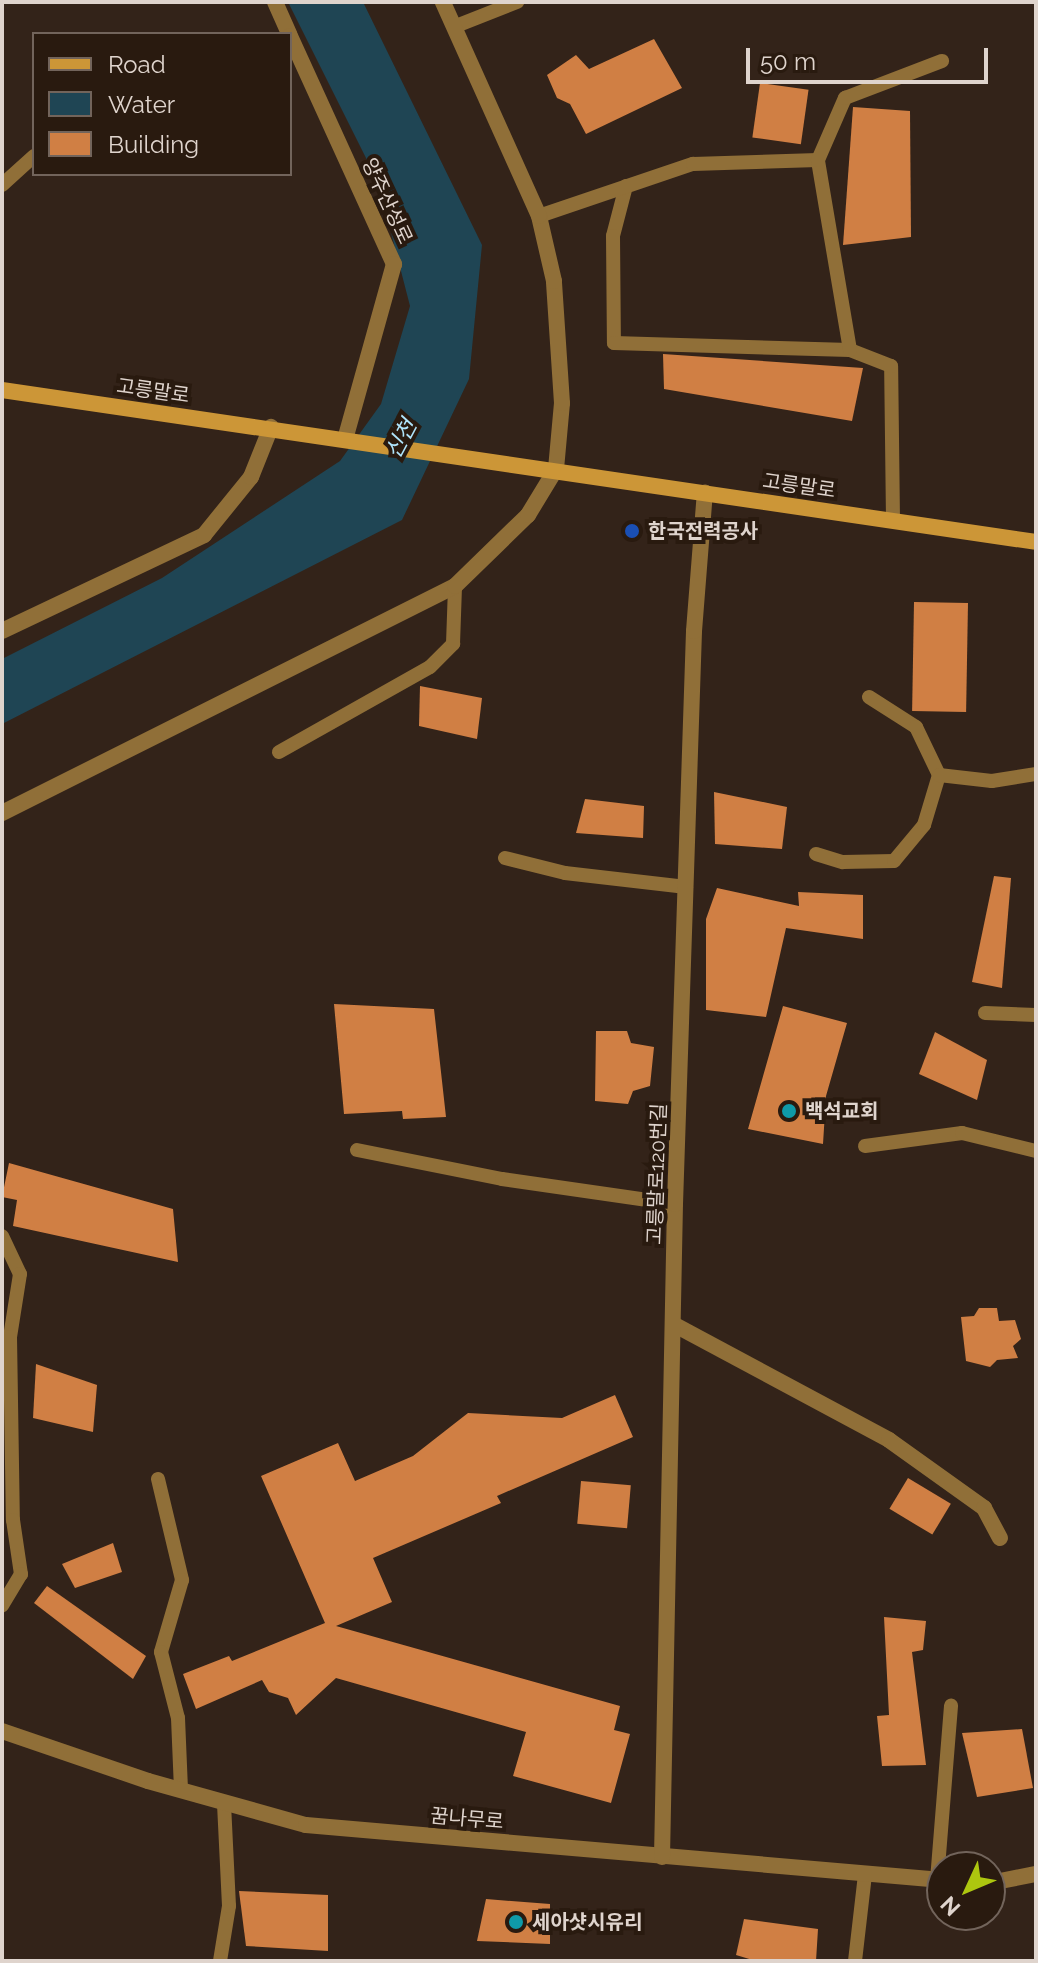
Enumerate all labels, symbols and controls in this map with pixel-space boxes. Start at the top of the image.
legend [32,32,292,176]
scale bar [750,32,992,82]
text: 50 m [760,47,816,76]
text: Road [108,50,166,79]
text: Water [108,90,175,119]
text: Building [108,130,199,159]
street label: 양주산성로 [357,154,417,248]
street label: 고릉말로 [115,374,191,408]
water label: 신천 [380,415,422,463]
street label: 고릉말로 [761,469,837,503]
place label: 한국전력공사 [648,519,758,543]
marker: 한국전력공사 [623,522,641,540]
place label: 백석교회 [805,1099,879,1123]
marker: 백석교회 [780,1102,798,1120]
street label: 고릉말로120번길 [643,1103,671,1245]
street label: 꿈나무로 [429,1804,505,1834]
north arrow [926,1851,1006,1931]
text: N [935,1891,965,1921]
place label: 세아샷시유리 [532,1910,642,1934]
marker: 세아샷시유리 [507,1913,525,1931]

